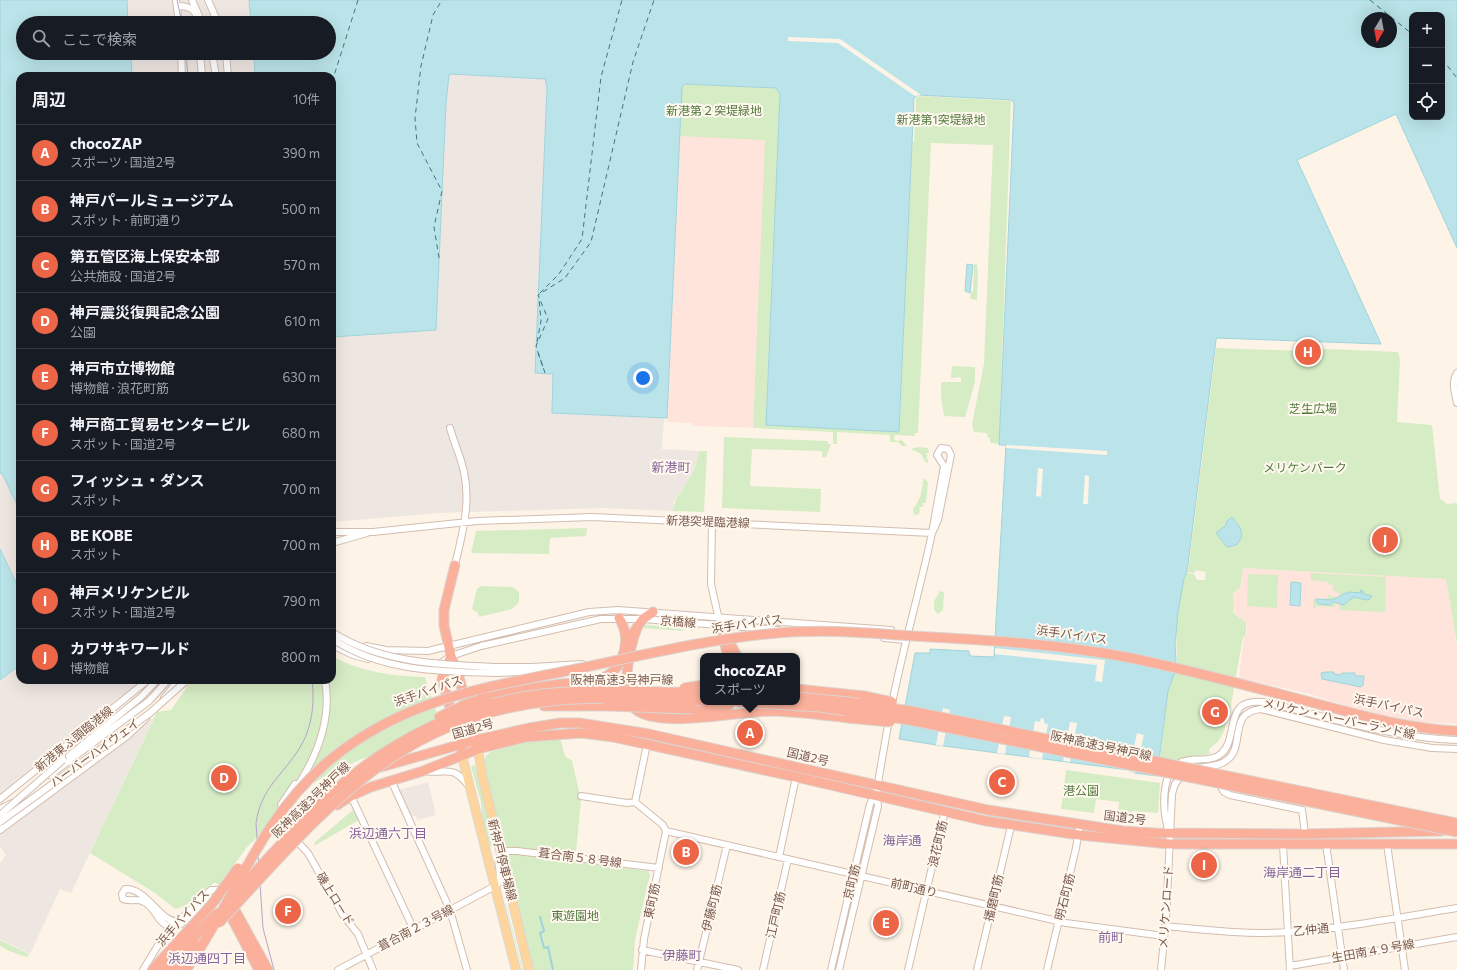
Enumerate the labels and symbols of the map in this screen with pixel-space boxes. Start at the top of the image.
north arrow [1361,12,1397,48]
park label: 新港第２突堤緑地 [666,103,762,117]
park label: 新港第1突堤緑地 [896,112,986,126]
pin: H [1295,337,1321,367]
your location [633,368,653,388]
park label: 芝生広場 [1289,401,1337,415]
district label: 新港町 [651,459,691,475]
park label: メリケンパーク [1263,460,1347,474]
street label: 新港突堤臨港線 [666,513,750,529]
pin: J [1372,525,1398,555]
street label: 浜手バイパス [710,611,783,635]
street label: 京橋線 [660,613,697,629]
street label: 浜手バイパス [1036,622,1109,646]
street label: 浜手バイパス [391,672,464,708]
street label: 阪神高速3号神戸線 [571,672,673,686]
street label: 浜手バイパス [1353,691,1426,719]
street label: メリケン・ハーバーランド線 [1262,695,1417,741]
pin: G [1202,697,1228,727]
street label: 新港東ふ頭臨港線 [32,703,115,774]
street label: ハーバーハイウェイ [47,715,142,789]
street label: 国道2号 [450,715,495,741]
pin: A [737,718,763,748]
street label: 阪神高速3号神戸線 [1049,727,1153,763]
street label: 国道2号 [786,744,831,768]
street label: 阪神高速3号神戸線 [268,759,352,840]
pin: D [211,763,237,793]
pin: C [989,767,1015,797]
park label: 港公園 [1063,783,1099,797]
street label: 国道2号 [1103,807,1147,827]
street label: 新神戸停車場線 [486,817,520,902]
street label: 浪花町筋 [925,819,949,869]
district label: 浜辺通六丁目 [349,825,427,841]
district label: 海岸通 [882,832,922,848]
pin: B [673,837,699,867]
street label: 葺合南５８号線 [538,845,623,869]
pin: I [1191,850,1217,880]
street label: 京町筋 [840,863,862,901]
district label: 海岸通二丁目 [1263,864,1341,880]
street label: メリケンロード [1155,865,1175,949]
street label: 磯上ロード [314,869,358,928]
street label: 明石町筋 [1051,872,1077,922]
street label: 播磨町筋 [981,873,1005,923]
street label: 前町通り [889,875,939,899]
street label: 東町筋 [640,882,662,920]
street label: 伊藤町筋 [698,883,724,933]
street label: 浜手バイパス [153,886,211,949]
street label: 江戸町筋 [763,890,787,940]
pin: F [275,896,301,926]
street label: 葺合南２３号線 [375,901,456,953]
park label: 東遊園地 [551,908,599,922]
pin: E [873,908,899,938]
street label: 乙仲通 [1292,920,1330,938]
district label: 前町 [1098,929,1124,945]
street label: 生田南４９号線 [1330,936,1415,964]
district label: 伊藤町 [662,947,702,963]
district label: 浜辺通四丁目 [168,950,246,966]

